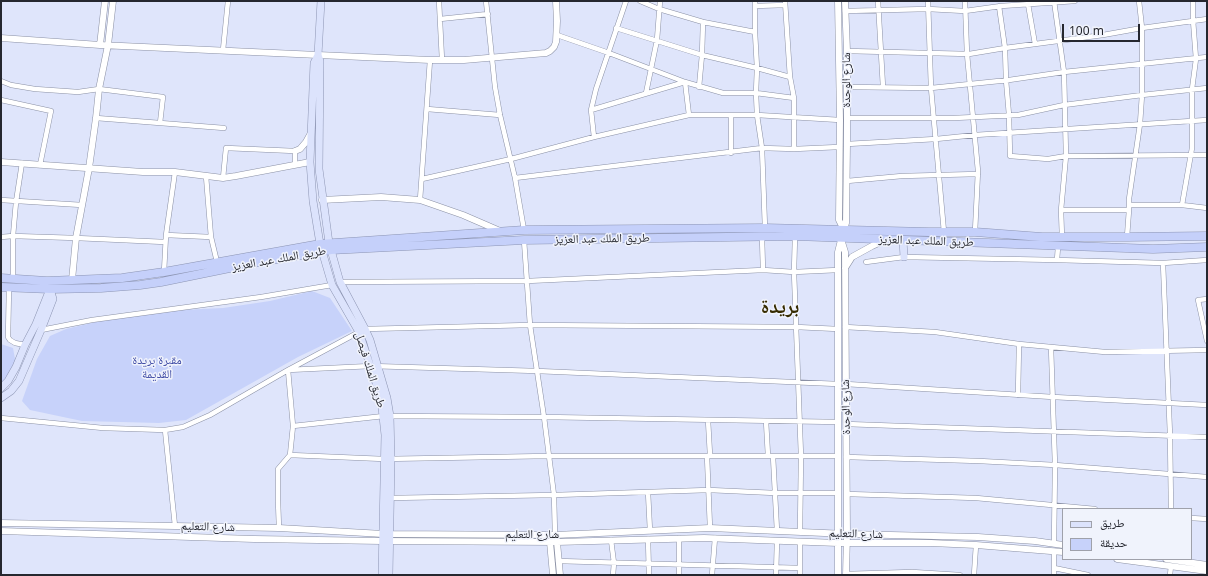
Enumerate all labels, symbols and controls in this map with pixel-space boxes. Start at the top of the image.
scale bar [1064,16,1142,42]
text: 100 m [1069,22,1104,39]
street label: شارع الوحدة [840,52,854,108]
street label: طريق الملك عبد العزيز [554,231,650,247]
street label: طريق الملك عبد العزيز [878,232,974,250]
street label: طريق الملك عبد العزيز [231,244,327,274]
district label: بريدة [761,295,799,319]
street label: طريق الملك فيصل [352,330,388,410]
park label: مقبرة بريدة القديمة [132,354,182,382]
street label: شارع الوحدة [838,379,854,435]
legend [1062,508,1192,560]
text: طريق [1100,514,1125,531]
street label: شارع التعليم [181,519,235,535]
street label: شارع التعليم [829,526,883,542]
street label: شارع التعليم [505,528,559,542]
text: حديقة [1100,534,1128,551]

